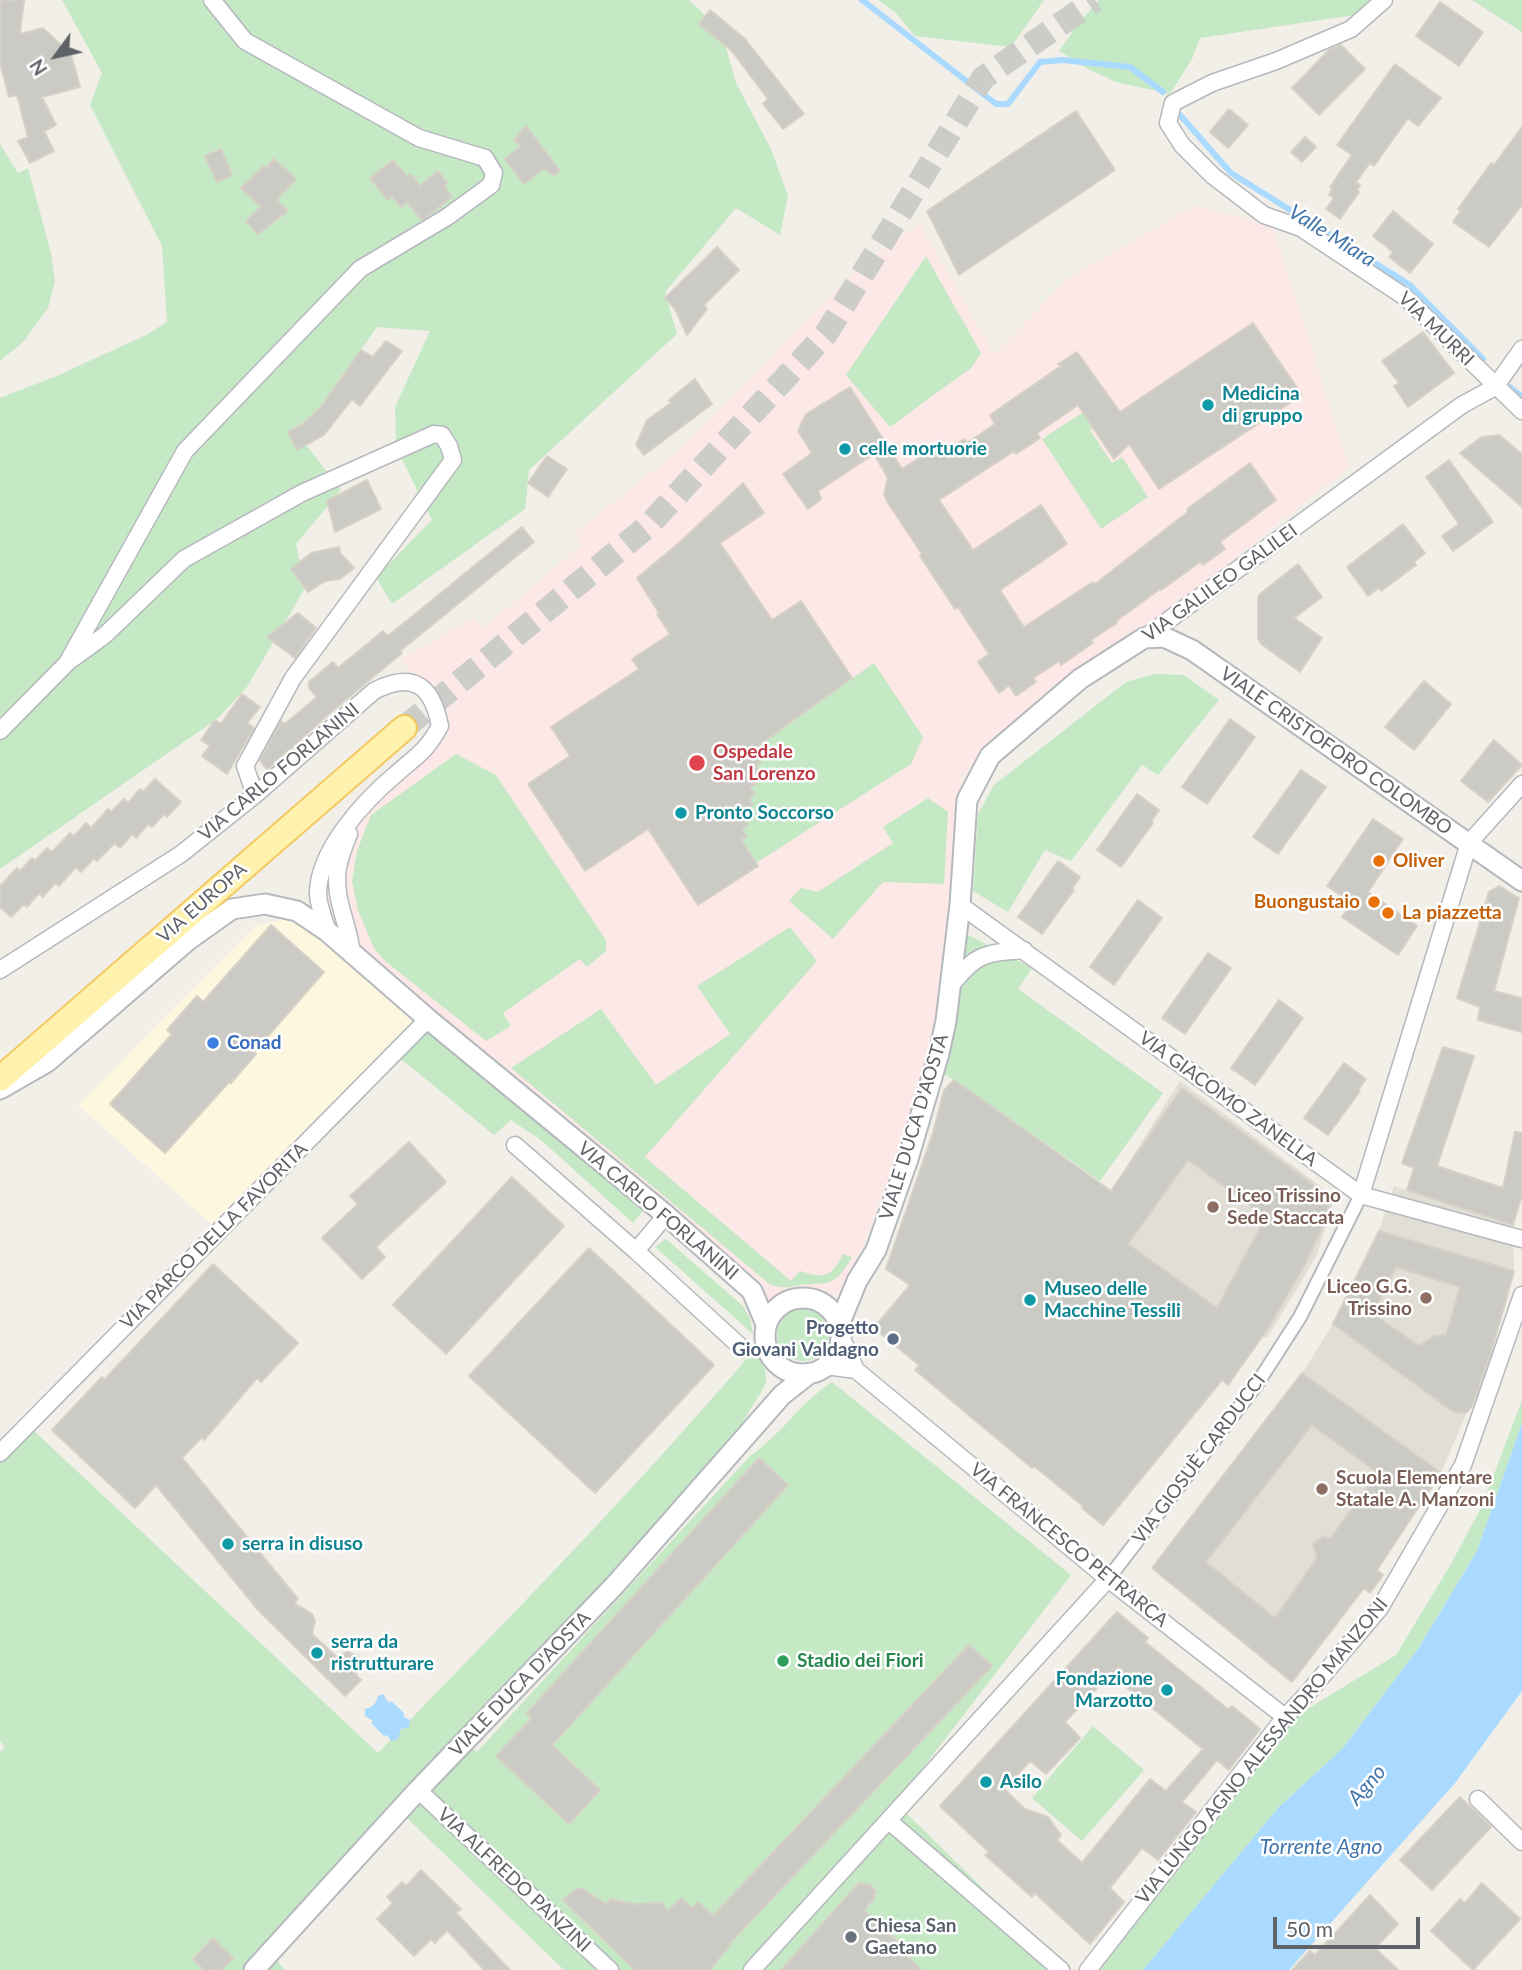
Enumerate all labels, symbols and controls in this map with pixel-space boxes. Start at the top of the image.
north arrow [21,21,91,91]
text: N [24,55,52,80]
water label: Valle Miara [1284,199,1380,273]
street label: VIA MURRI [1393,287,1479,371]
place label: Medicina di gruppo [1222,383,1303,427]
marker: Medicina di gruppo [1200,397,1216,413]
place label: celle mortuorie [859,438,987,460]
marker: celle mortuorie [837,441,853,457]
street label: VIA GALILEO GALILEI [1138,519,1302,647]
street label: VIALE CRISTOFORO COLOMBO [1216,662,1456,840]
street label: VIA CARLO FORLANINI [194,698,364,846]
place label: Ospedale San Lorenzo [713,741,816,785]
marker: Ospedale San Lorenzo [687,753,707,773]
place label: Pronto Soccorso [695,802,834,824]
marker: Pronto Soccorso [673,805,689,821]
place label: Oliver [1393,850,1445,872]
marker: Oliver [1371,853,1387,869]
street label: VIA EUROPA [153,858,251,948]
place label: Buongustaio [1254,891,1360,913]
marker: Buongustaio [1366,894,1382,910]
place label: La piazzetta [1402,902,1502,924]
marker: La piazzetta [1380,905,1396,921]
street label: VIA GIACOMO ZANELLA [1134,1027,1322,1171]
street label: VIALE DUCA D'AOSTA [875,1031,953,1223]
place label: Conad [227,1032,281,1054]
marker: Conad [205,1035,221,1051]
street label: VIA CARLO FORLANINI [573,1137,743,1285]
street label: VIA PARCO DELLA FAVORITA [116,1138,312,1334]
place label: Liceo Trissino Sede Staccata [1227,1185,1344,1229]
marker: Liceo Trissino Sede Staccata [1205,1199,1221,1215]
place label: Liceo G.G. Trissino [1326,1276,1412,1320]
place label: Museo delle Macchine Tessili [1044,1278,1181,1322]
marker: Liceo G.G. Trissino [1418,1290,1434,1306]
marker: Museo delle Macchine Tessili [1022,1292,1038,1308]
place label: Progetto Giovani Valdagno [732,1317,879,1361]
marker: Progetto Giovani Valdagno [885,1331,901,1347]
street label: VIA GIOSUÈ CARDUCCI [1128,1370,1270,1548]
street label: VIA FRANCESCO PETRARCA [965,1458,1173,1632]
place label: Scuola Elementare Statale A. Manzoni [1336,1467,1494,1511]
marker: Scuola Elementare Statale A. Manzoni [1314,1481,1330,1497]
place label: serra in disuso [242,1533,363,1555]
marker: serra in disuso [220,1536,236,1552]
street label: VIA LUNGO AGNO ALESSANDRO MANZONI [1131,1593,1393,1909]
street label: VIALE DUCA D'AOSTA [445,1606,595,1762]
place label: serra da ristrutturare [331,1631,434,1675]
marker: serra da ristrutturare [309,1645,325,1661]
place label: Stadio dei Fiori [797,1650,924,1672]
marker: Stadio dei Fiori [775,1653,791,1669]
place label: Fondazione Marzotto [1056,1668,1153,1712]
marker: Fondazione Marzotto [1159,1682,1175,1698]
water label: Agno [1343,1760,1391,1810]
place label: Asilo [1000,1771,1042,1793]
marker: Asilo [978,1774,994,1790]
street label: VIA ALFREDO PANZINI [433,1803,595,1957]
water label: Torrente Agno [1260,1834,1382,1860]
scale bar [1277,1904,1424,1948]
place label: Chiesa San Gaetano [865,1915,957,1959]
text: 50 m [1286,1916,1333,1941]
marker: Chiesa San Gaetano [843,1929,859,1945]

